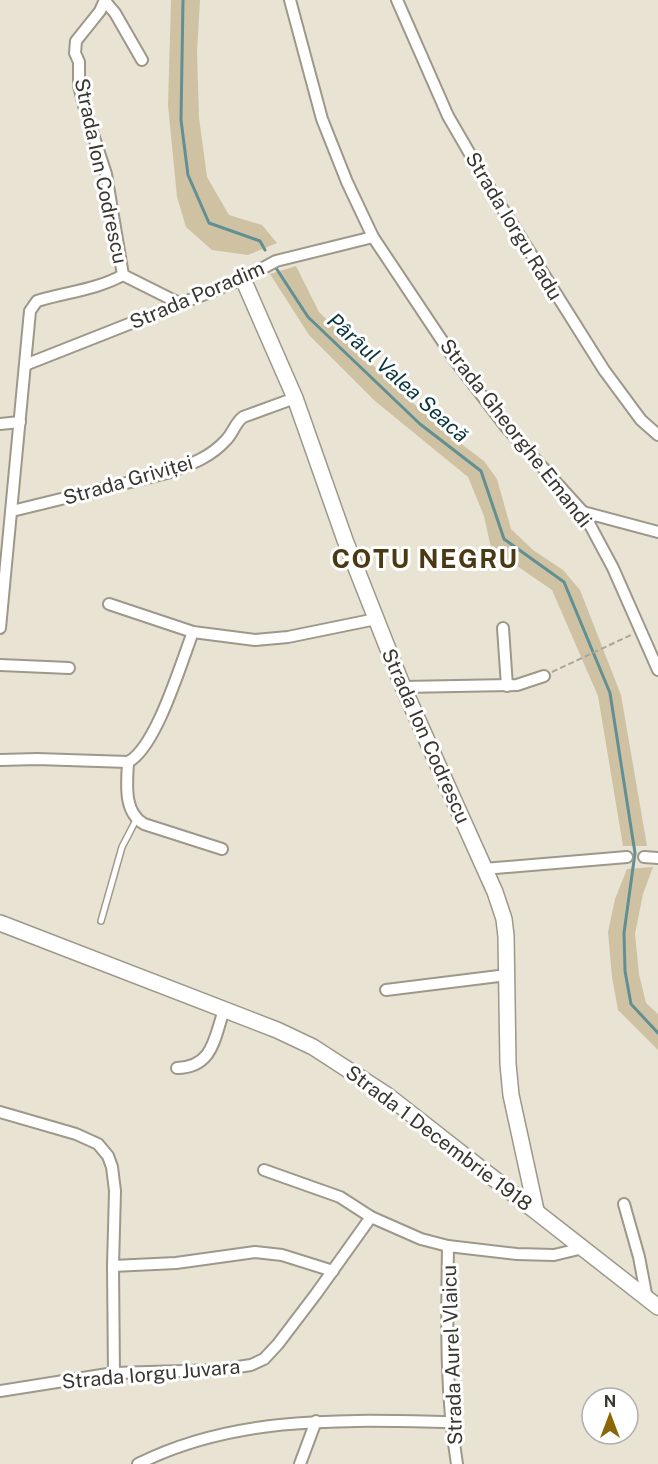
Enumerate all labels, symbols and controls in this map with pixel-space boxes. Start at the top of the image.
street label: Strada Ion Codrescu [70,76,132,266]
street label: Strada Iorgu Radu [460,148,568,304]
street label: Strada Poradim [126,256,268,334]
water label: Pârâul Valea Seacă [323,308,474,448]
street label: Strada Gheorghe Emandi [435,334,597,532]
street label: Strada Griviței [61,450,195,510]
district label: COTU NEGRU [331,543,519,574]
street label: Strada Ion Codrescu [377,645,475,827]
street label: Strada 1 Decembrie 1918 [341,1060,537,1216]
street label: Strada Aurel Vlaicu [437,1265,467,1445]
street label: Strada Iorgu Juvara [61,1354,241,1394]
north arrow [580,1386,640,1446]
text: N [604,1392,616,1411]

